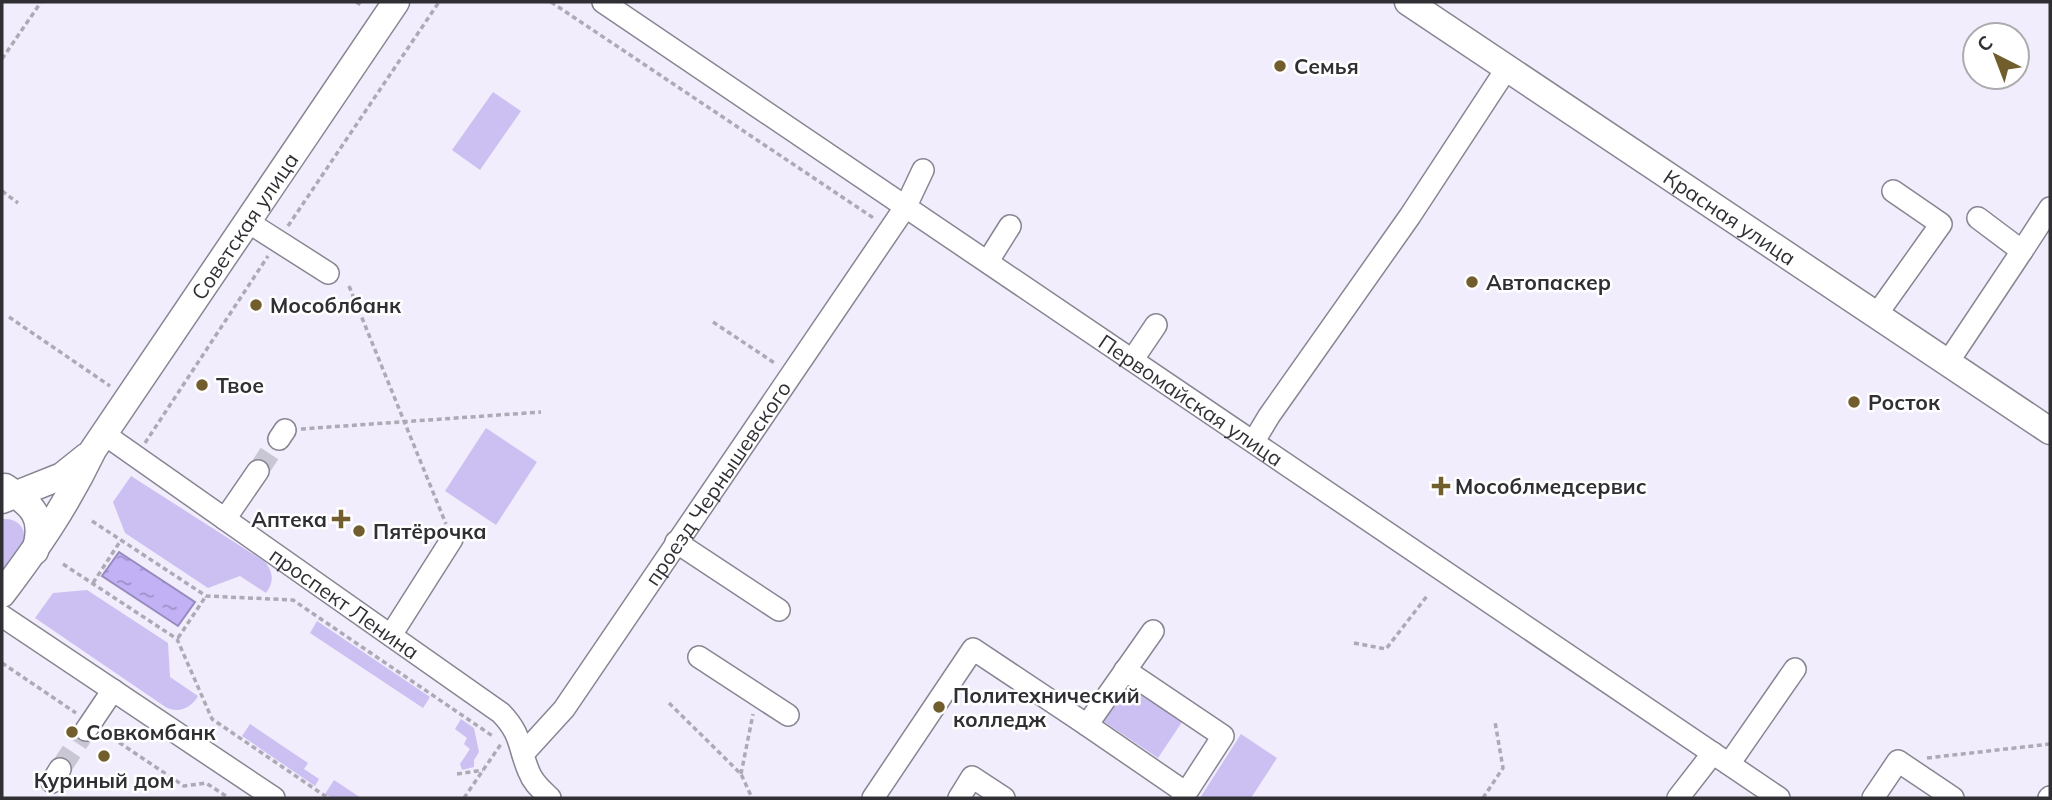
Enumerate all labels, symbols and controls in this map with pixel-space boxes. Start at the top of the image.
north arrow [1961,21,2031,91]
text: С [1972,30,1997,57]
place label: Семья [1294,53,1359,79]
marker: Семья [1272,58,1288,74]
street label: Советская улица [185,147,303,305]
street label: Красная улица [1659,164,1801,271]
place label: Автопаскер [1486,269,1611,295]
marker: Автопаскер [1464,274,1480,290]
place label: Мособлбанк [270,292,402,318]
marker: Мособлбанк [248,297,264,313]
street label: Первомайская улица [1094,328,1288,472]
place label: Твое [216,372,264,398]
street label: проезд Чернышевского [639,376,796,590]
marker: Твое [194,377,210,393]
place label: Росток [1868,389,1941,415]
marker: Росток [1846,394,1862,410]
place label: Мособлмедсервис [1455,473,1647,499]
marker: Мособлмедсервис [1433,478,1449,494]
place label: Аптека [251,506,327,532]
marker: Аптека [333,511,349,527]
place label: Пятёрочка [373,518,487,544]
marker: Пятёрочка [351,523,367,539]
street label: проспект Ленина [265,542,424,664]
place label: Политехнический колледж [953,682,1140,732]
marker: Политехнический колледж [931,699,947,715]
place label: Совкомбанк [86,719,216,745]
marker: Совкомбанк [64,724,80,740]
marker: Куриный дом [96,748,112,764]
place label: Куриный дом [34,767,174,793]

